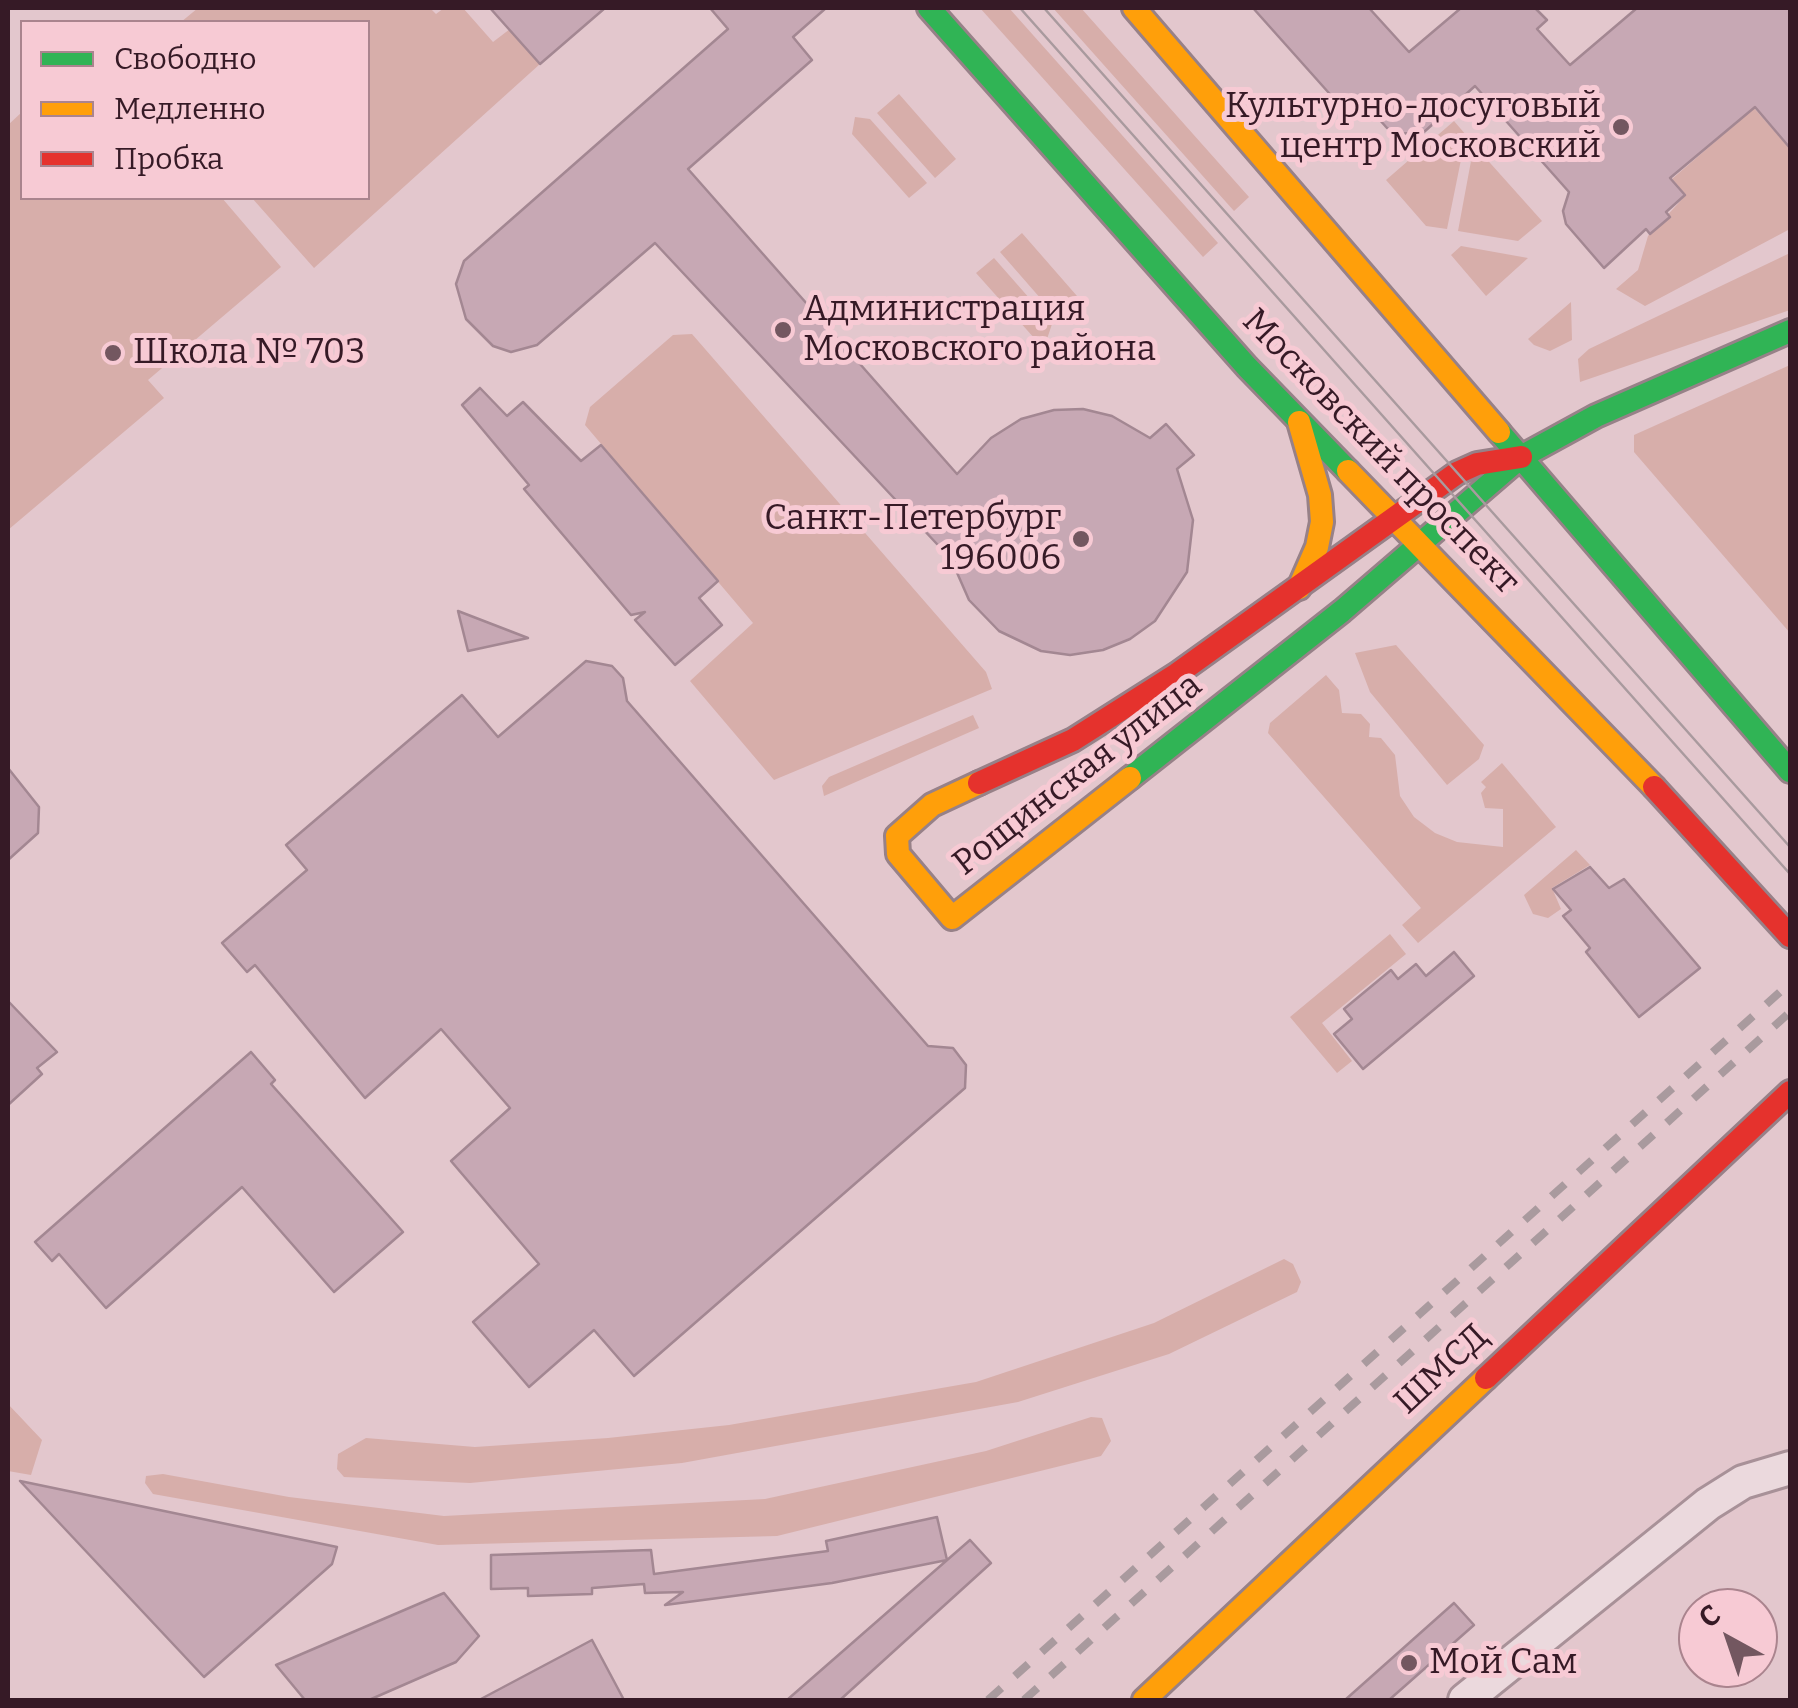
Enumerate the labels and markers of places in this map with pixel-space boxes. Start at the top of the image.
place label: Культурно-досуговый центр Московский [1225,86,1601,168]
marker: Культурно-досуговый центр Московский [1610,116,1632,138]
place label: Администрация Московского района [803,289,1156,371]
marker: Администрация Московского района [772,319,794,341]
place label: Школа № 703 [133,332,365,374]
marker: Школа № 703 [102,342,124,364]
place label: Санкт-Петербург 196006 [764,498,1061,580]
marker: Санкт-Петербург 196006 [1070,528,1092,550]
place label: Мой Сам [1429,1642,1577,1684]
marker: Мой Сам [1398,1652,1420,1674]

